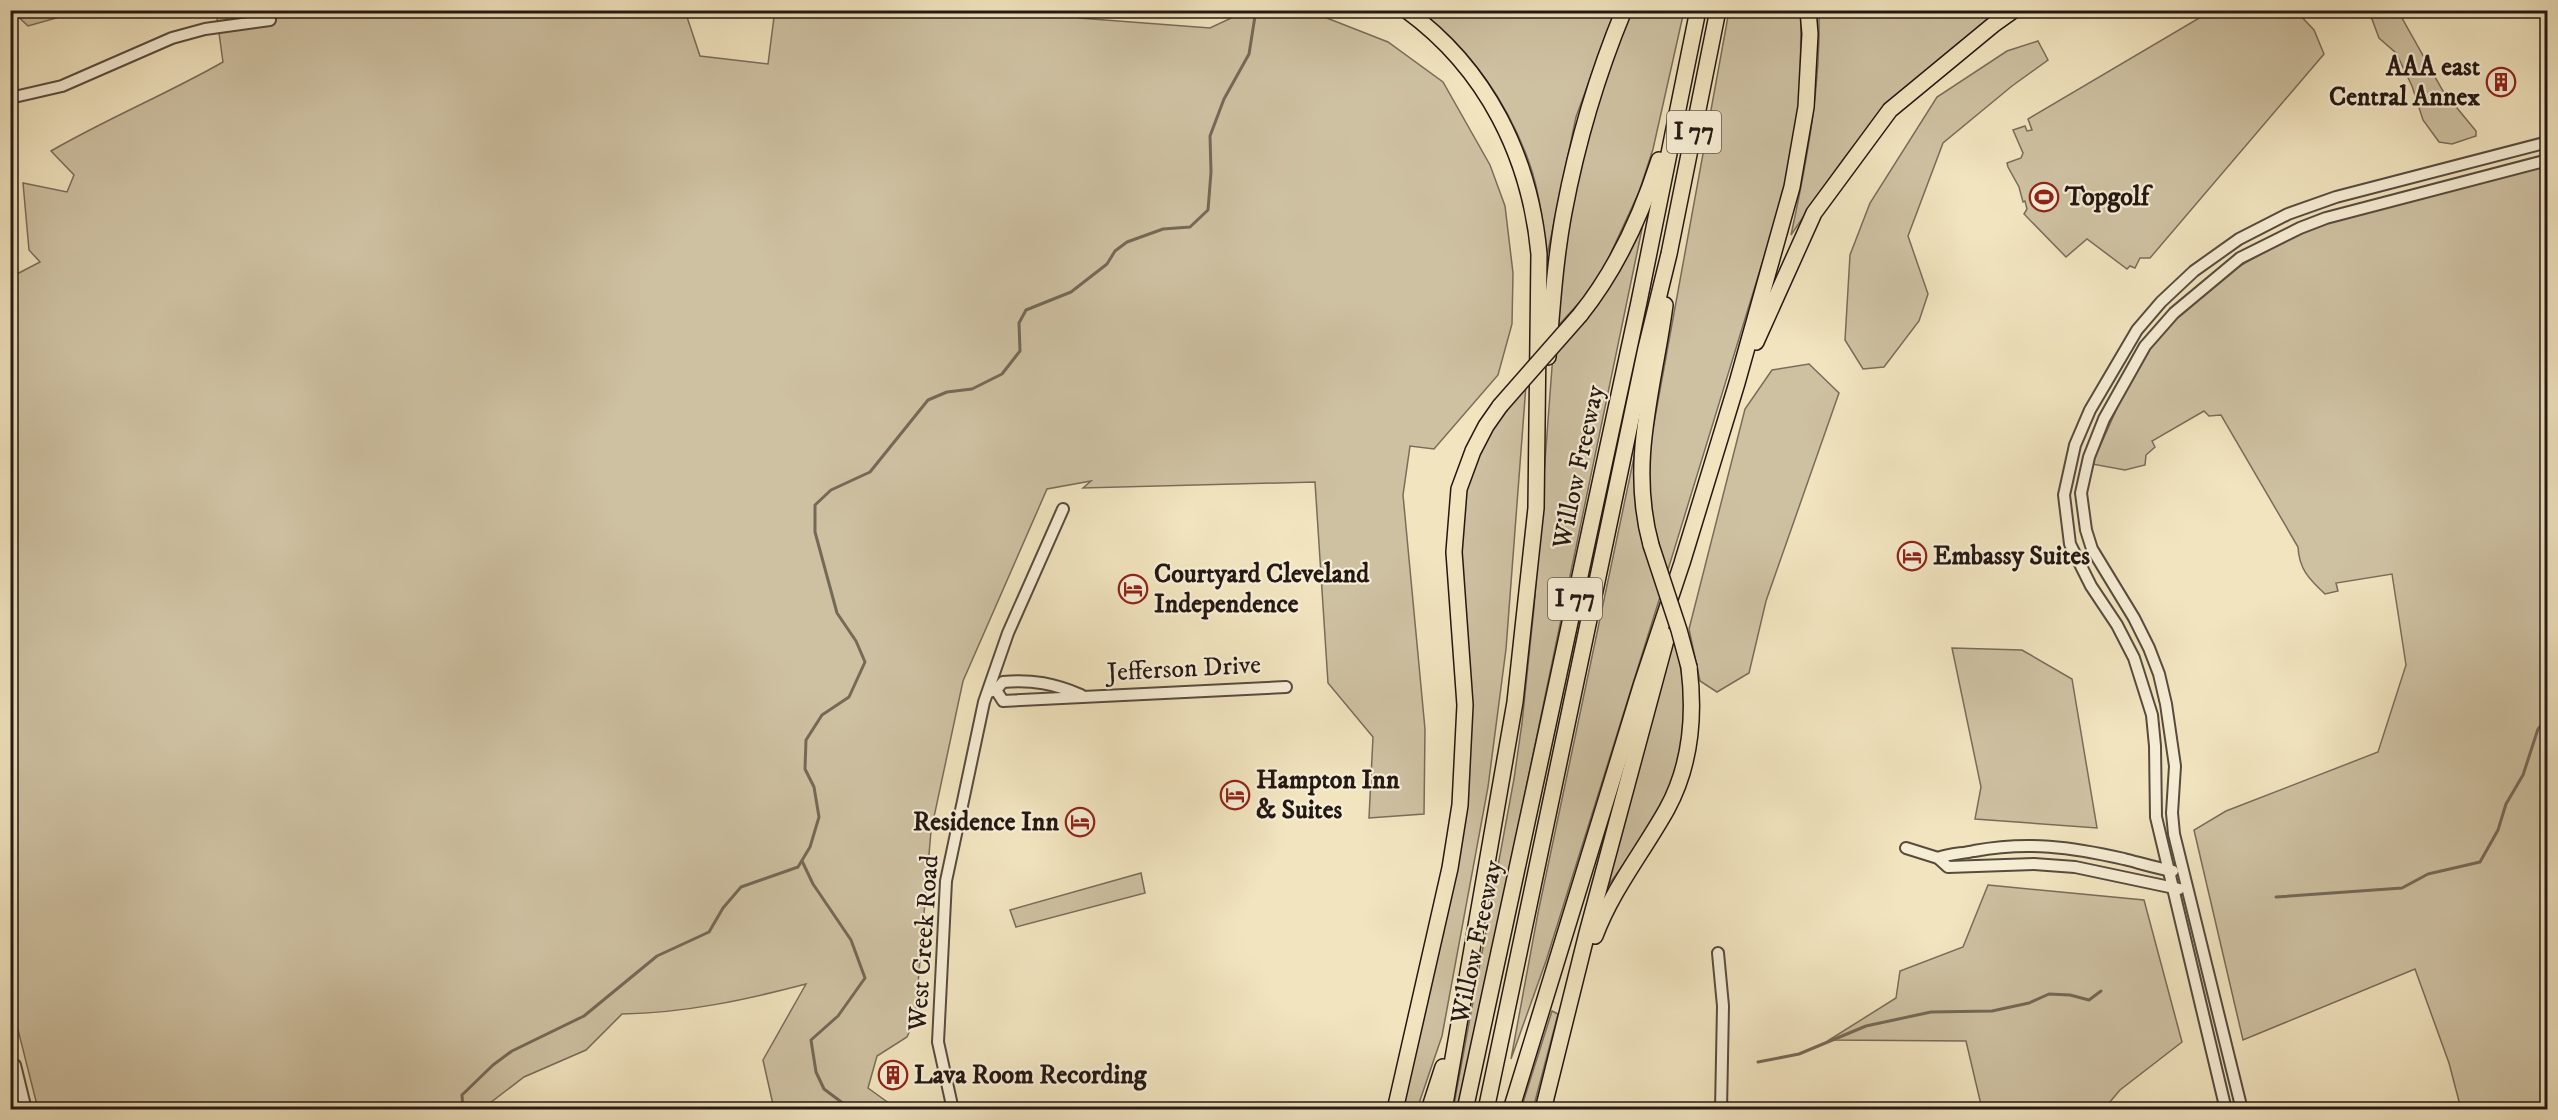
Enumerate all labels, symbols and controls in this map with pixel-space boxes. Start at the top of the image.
place label: AAA east Central Annex [2329,51,2481,114]
building icon: AAA east Central Annex [2485,66,2517,98]
road number: I 77 [1667,111,1721,153]
sports icon: Topgolf [2028,181,2060,213]
place label: Topgolf [2064,181,2154,214]
street label: Willow Freeway [1545,381,1613,553]
hotel icon: Embassy Suites [1896,540,1928,572]
place label: Embassy Suites [1933,540,2090,573]
place label: Courtyard Cleveland Independence [1154,558,1370,621]
hotel icon: Courtyard Cleveland Independence [1117,573,1149,605]
road number: I 77 [1548,578,1602,620]
street label: Jefferson Drive [1104,648,1262,690]
place label: Hampton Inn & Suites [1256,764,1400,827]
hotel icon: Hampton Inn & Suites [1219,779,1251,811]
place label: Residence Inn [913,806,1059,839]
hotel icon: Residence Inn [1064,806,1096,838]
street label: West Creek Road [901,854,947,1033]
street label: Willow Freeway [1443,856,1511,1028]
building icon: Lava Room Recording [877,1059,909,1091]
place label: Lava Room Recording [914,1059,1148,1092]

